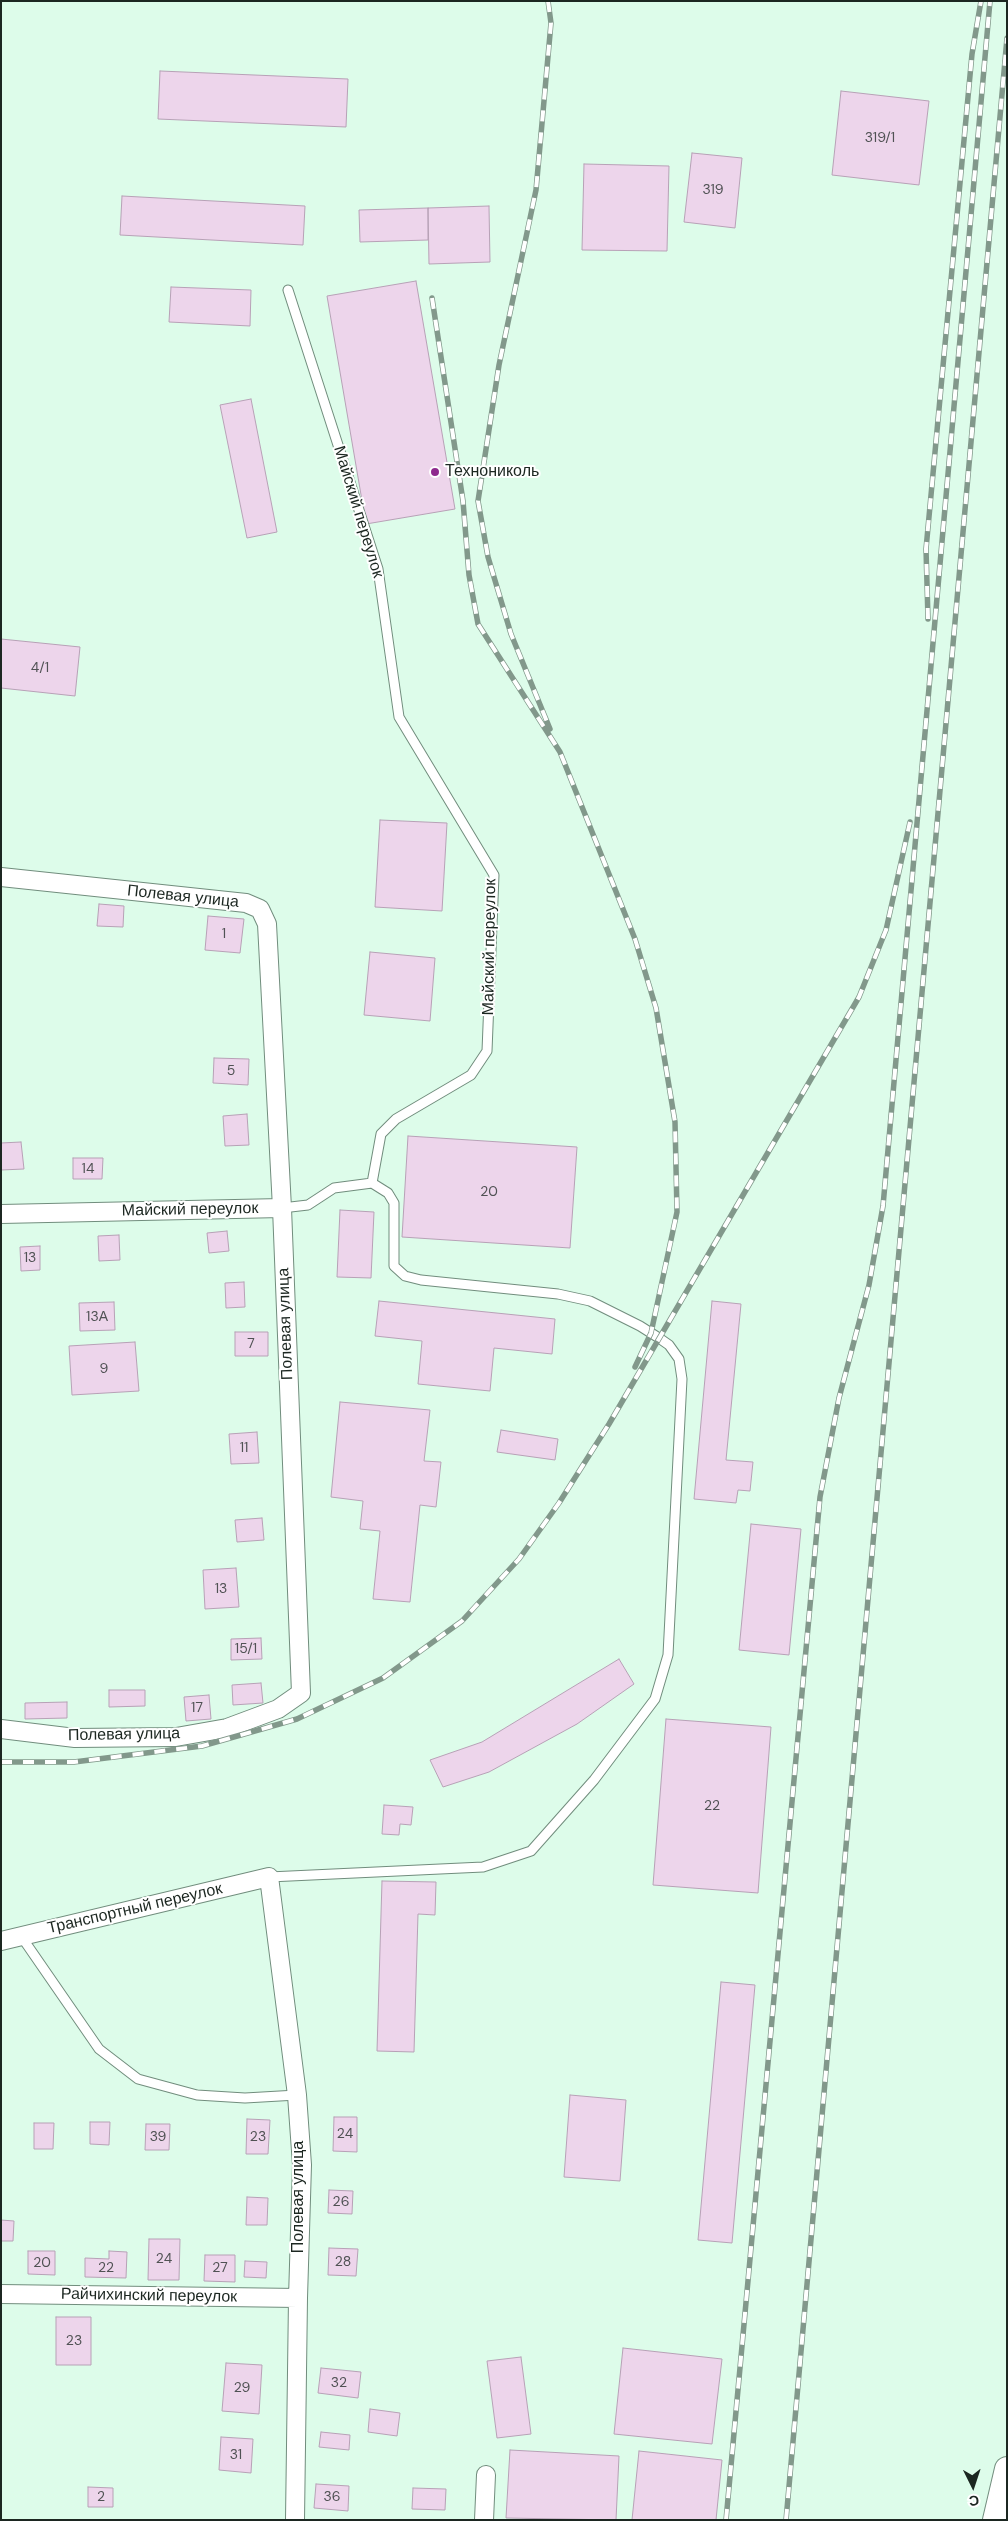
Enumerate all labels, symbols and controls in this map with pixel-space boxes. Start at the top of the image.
house number: 319/1 [865,130,895,146]
house number: 319 [702,182,724,198]
street label: Майский переулок [329,444,387,580]
place label: Технониколь [445,462,539,482]
marker: Технониколь [429,466,441,478]
house number: 4/1 [31,660,49,676]
street label: Майский переулок [479,878,501,1016]
street label: Полевая улица [126,882,240,912]
house number: 1 [222,926,226,942]
house number: 5 [227,1063,235,1079]
house number: 14 [82,1161,94,1177]
house number: 20 [480,1184,498,1200]
street label: Майский переулок [121,1199,259,1221]
house number: 13 [24,1250,36,1266]
street label: Полевая улица [274,1267,298,1381]
house number: 13А [86,1309,108,1325]
house number: 7 [247,1336,255,1352]
house number: 9 [100,1361,108,1377]
house number: 11 [240,1440,248,1456]
house number: 13 [215,1581,227,1597]
house number: 15/1 [235,1641,257,1657]
house number: 17 [191,1700,203,1716]
street label: Полевая улица [68,1724,180,1746]
house number: 22 [704,1798,720,1814]
street label: Транспортный переулок [46,1880,224,1938]
house number: 24 [337,2126,353,2142]
house number: 39 [150,2129,166,2145]
house number: 23 [250,2129,266,2145]
street label: Полевая улица [289,2141,309,2253]
house number: 26 [333,2194,349,2210]
house number: 24 [156,2251,172,2267]
house number: 28 [335,2254,351,2270]
house number: 20 [33,2255,51,2271]
house number: 22 [98,2260,114,2276]
house number: 27 [212,2260,228,2276]
street label: Райчихинский переулок [61,2285,237,2307]
house number: 23 [66,2333,82,2349]
house number: 32 [331,2375,347,2391]
house number: 29 [234,2380,250,2396]
house number: 31 [230,2447,242,2463]
north arrow [948,2461,998,2511]
house number: 2 [97,2489,105,2505]
house number: 36 [323,2489,341,2505]
text: С [968,2492,980,2510]

